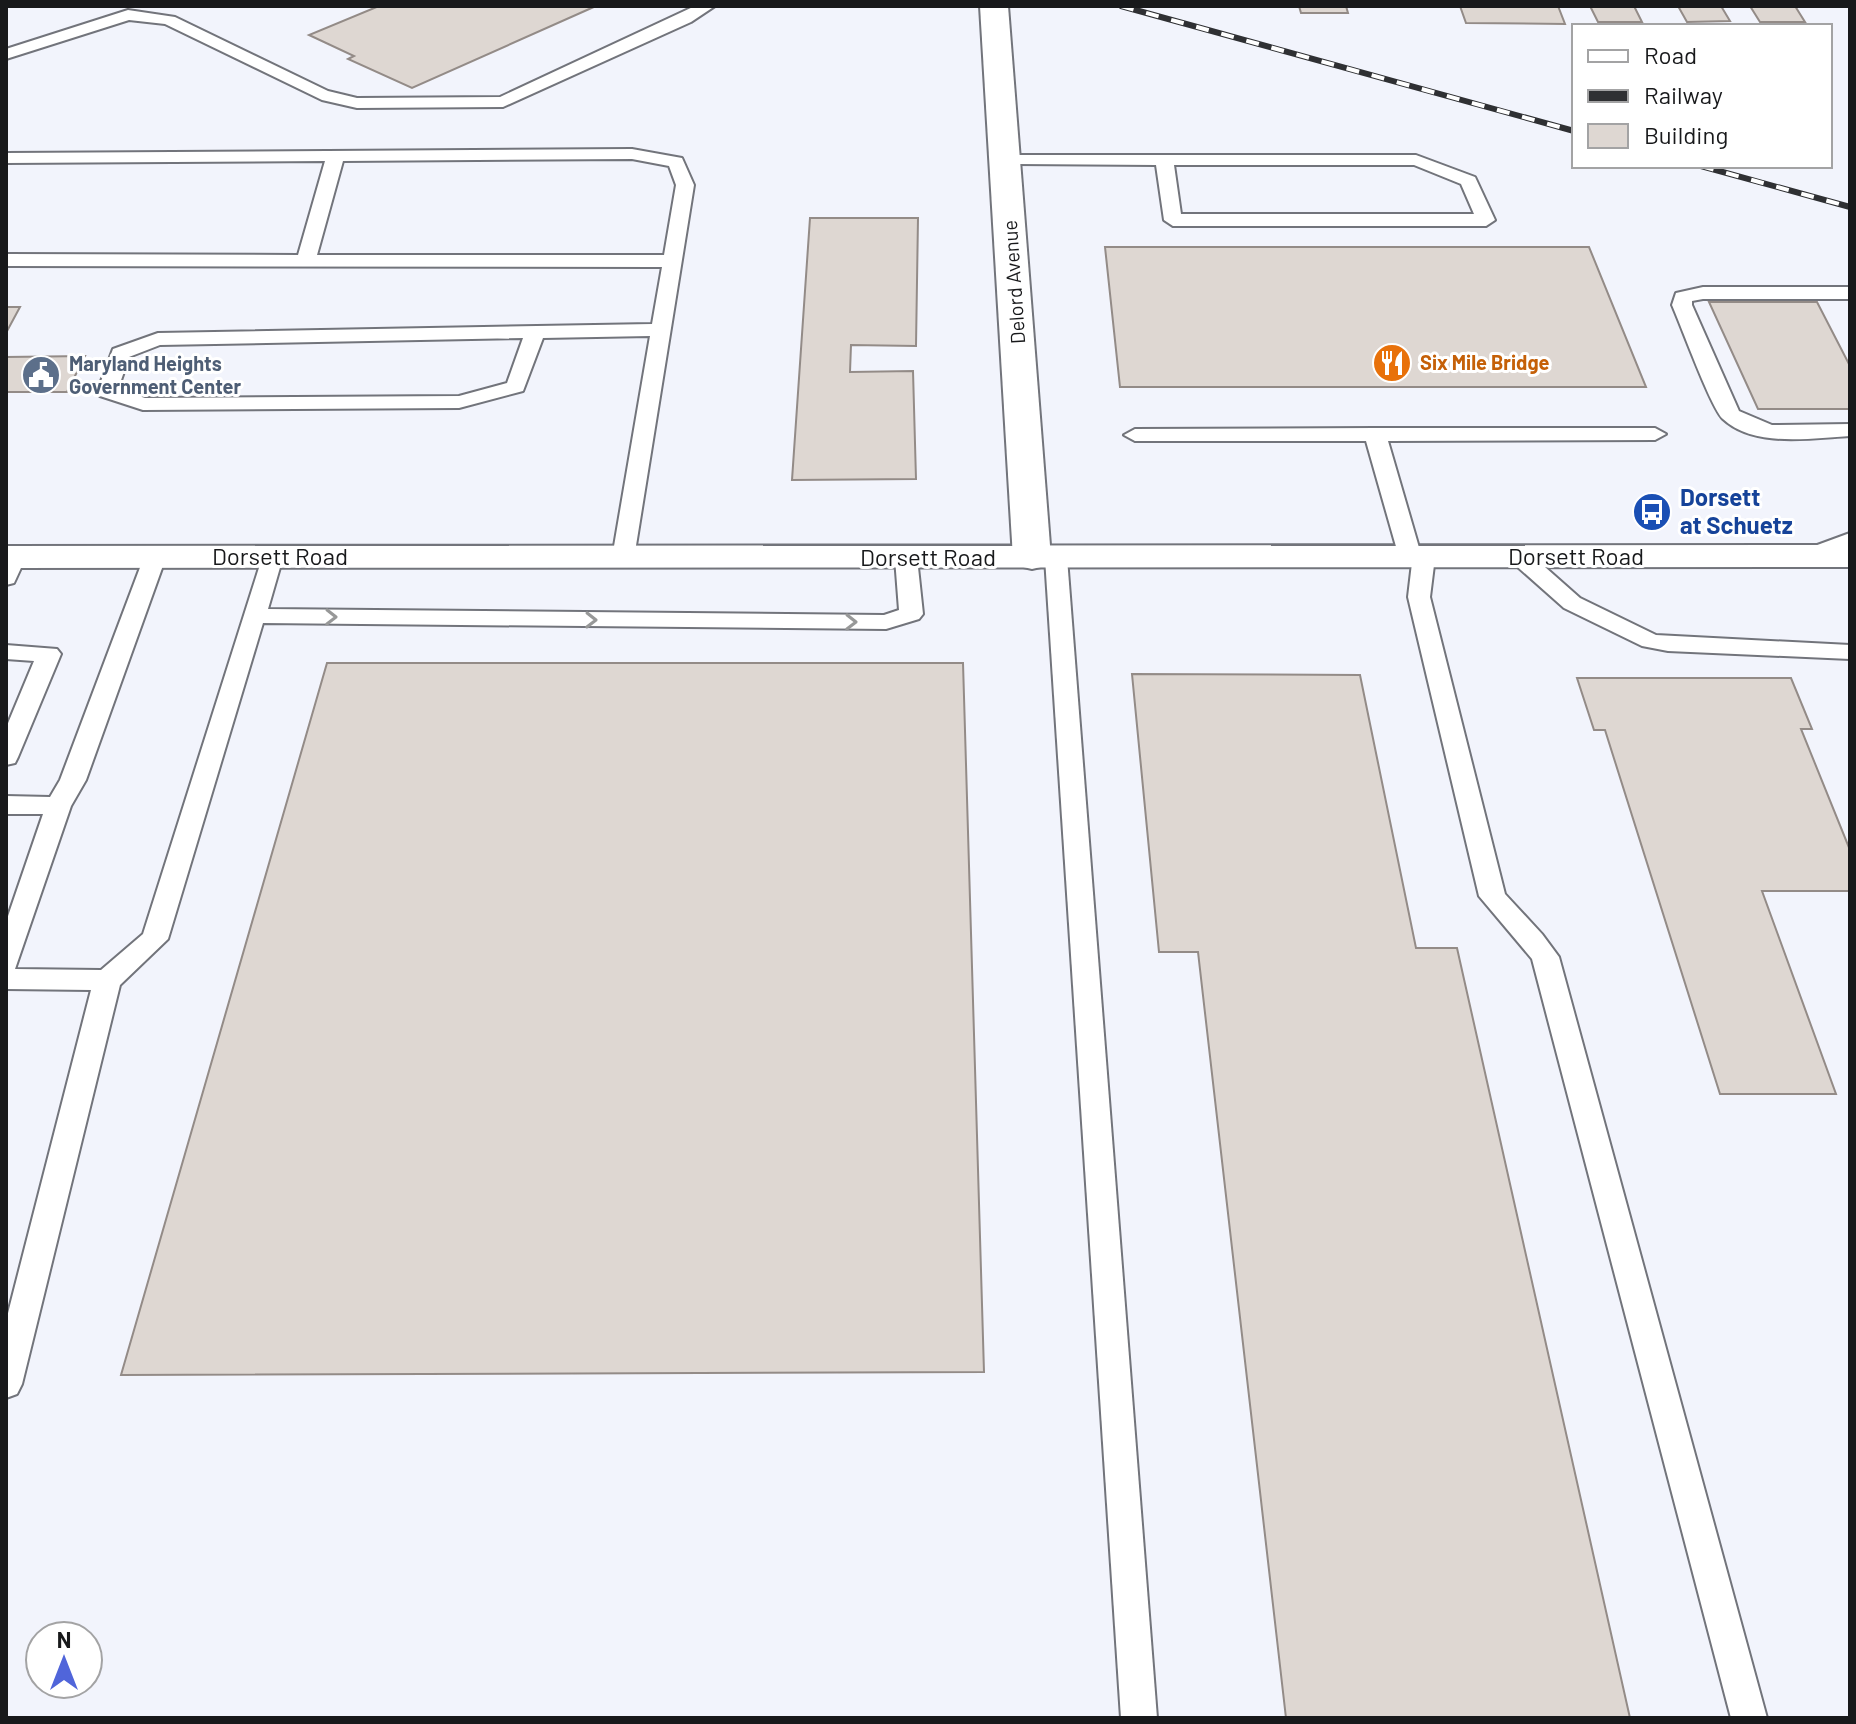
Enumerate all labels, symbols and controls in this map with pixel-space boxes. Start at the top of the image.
legend [1572,24,1832,168]
text: Road [1644,40,1697,69]
text: Railway [1644,80,1723,109]
text: Building [1644,120,1728,149]
street label: Delord Avenue [997,219,1029,345]
restaurant icon: Six Mile Bridge [1371,342,1413,384]
place label: Six Mile Bridge [1420,350,1550,374]
place label: Maryland Heights Government Center [69,351,242,398]
public building icon: Maryland Heights Government Center [20,354,62,396]
place label: Dorsett at Schuetz [1680,482,1793,539]
bus stop icon: Dorsett at Schuetz [1631,491,1673,533]
street label: Dorsett Road [212,541,348,570]
street label: Dorsett Road [1508,541,1644,570]
street label: Dorsett Road [860,542,996,571]
one-way arrow [325,608,338,626]
one-way arrow [585,611,598,628]
one-way arrow [845,613,858,631]
north arrow [24,1620,104,1700]
text: N [57,1626,71,1652]

